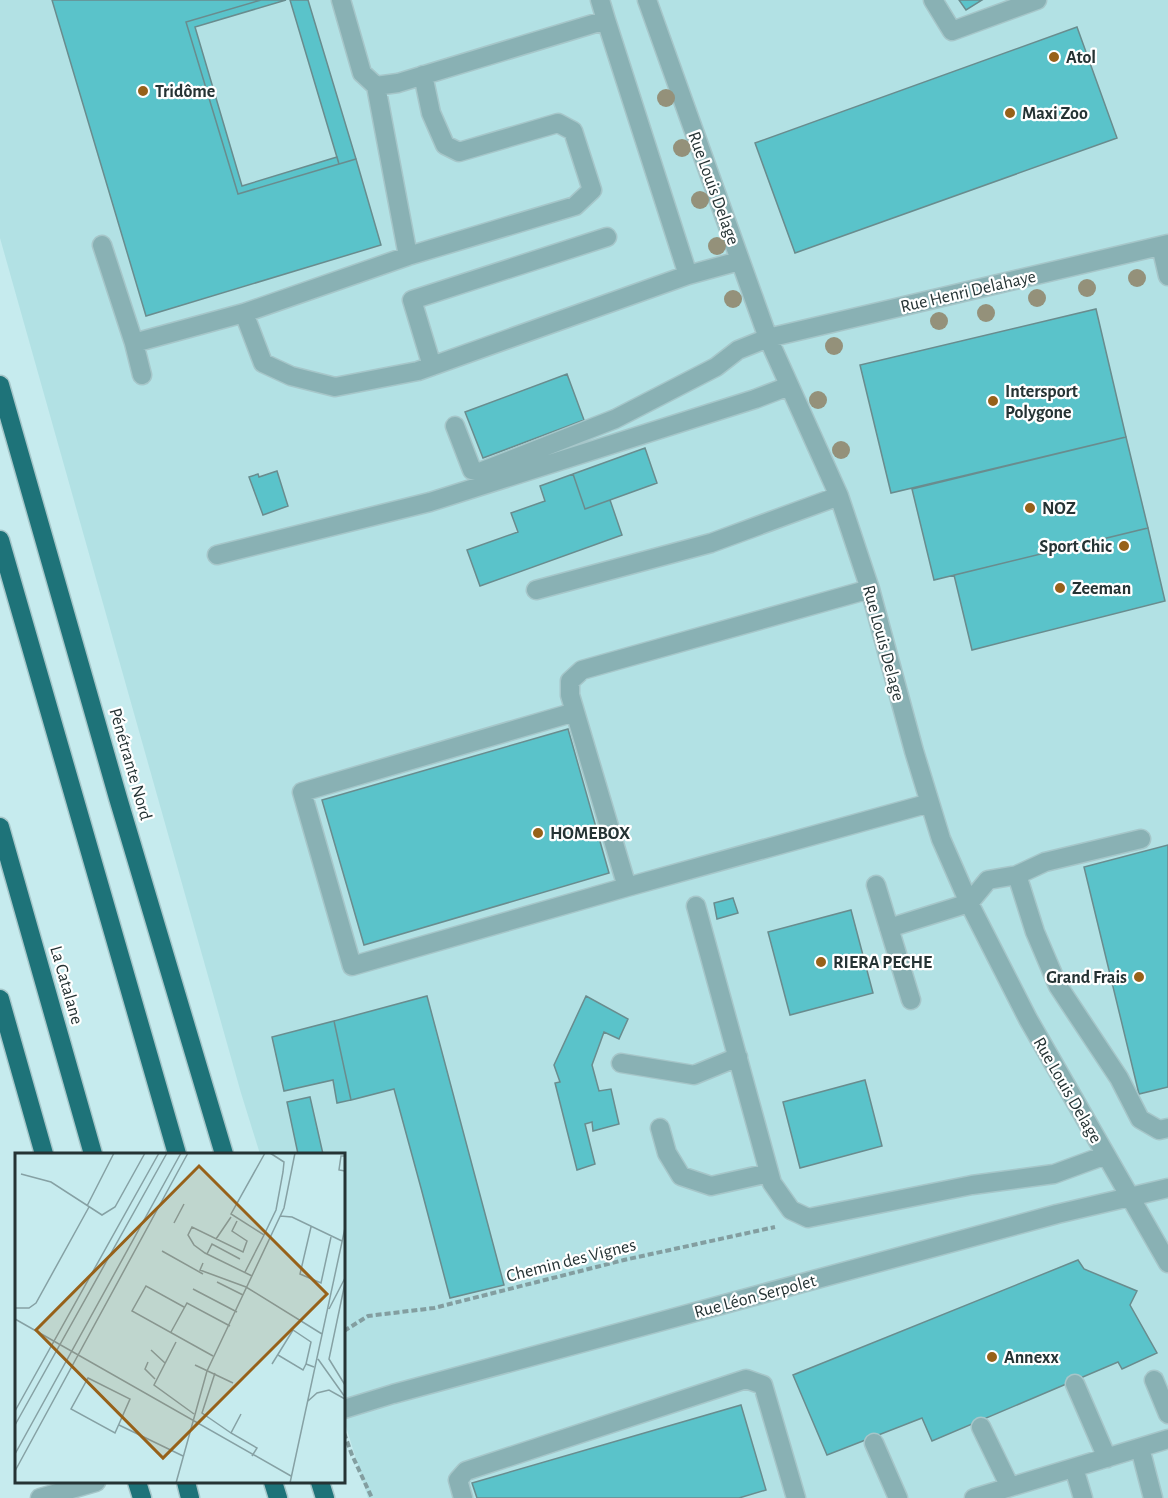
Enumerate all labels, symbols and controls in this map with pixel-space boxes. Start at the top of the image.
place label: Atol [1066,49,1096,67]
marker: Atol [1047,50,1061,64]
place label: Tridôme [155,83,215,101]
marker: Tridôme [136,84,150,98]
place label: Maxi Zoo [1022,105,1088,123]
marker: Maxi Zoo [1003,106,1017,120]
street label: Rue Louis Delage [684,129,742,247]
street label: Rue Henri Delahaye [899,268,1038,316]
place label: Intersport Polygone [1005,383,1078,422]
marker: Intersport Polygone [986,394,1000,408]
place label: NOZ [1042,500,1076,518]
marker: NOZ [1023,501,1037,515]
place label: Sport Chic [1039,538,1112,556]
marker: Sport Chic [1117,539,1131,553]
place label: Zeeman [1072,580,1131,598]
marker: Zeeman [1053,581,1067,595]
street label: Rue Louis Delage [859,583,907,703]
street label: Pénétrante Nord [105,706,155,822]
place label: HOMEBOX [550,825,630,843]
marker: HOMEBOX [531,826,545,840]
street label: La Catalane [46,944,86,1027]
place label: RIERA PECHE [833,954,932,972]
marker: RIERA PECHE [814,955,828,969]
place label: Grand Frais [1046,969,1127,987]
marker: Grand Frais [1132,970,1146,984]
street label: Rue Louis Delage [1030,1034,1105,1147]
inset map [15,1153,345,1483]
street label: Chemin des Vignes [505,1236,638,1286]
street label: Rue Léon Serpolet [692,1272,818,1322]
place label: Annexx [1004,1349,1059,1367]
marker: Annexx [985,1350,999,1364]

